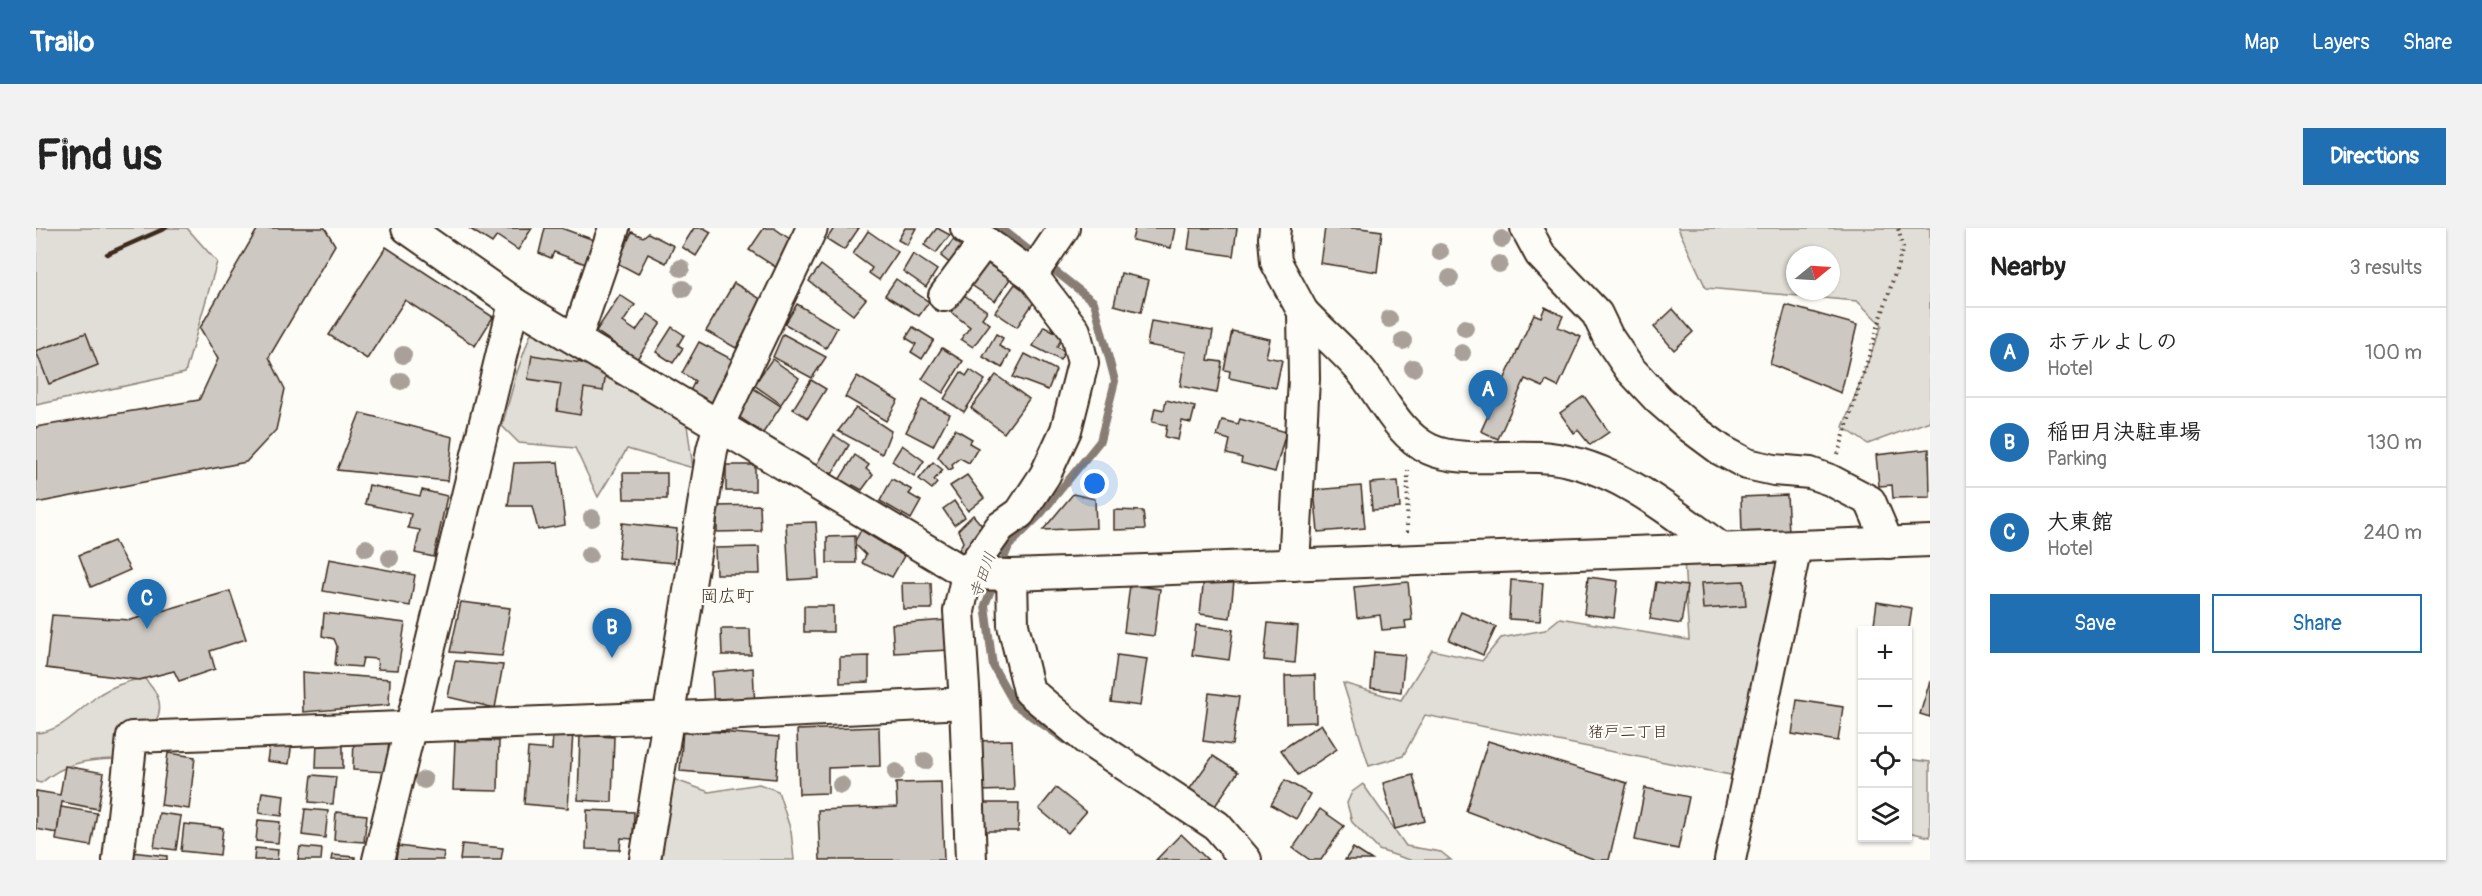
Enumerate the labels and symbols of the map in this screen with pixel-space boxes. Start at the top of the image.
north arrow [1786,246,1840,300]
pin: A [1468,370,1508,420]
your location [1080,469,1109,498]
water label: 寺田川 [965,549,1001,601]
pin: C [128,580,166,629]
district label: 岡広町 [700,585,754,608]
pin: B [592,608,632,658]
district label: 猪戸二丁目 [1588,722,1668,742]

